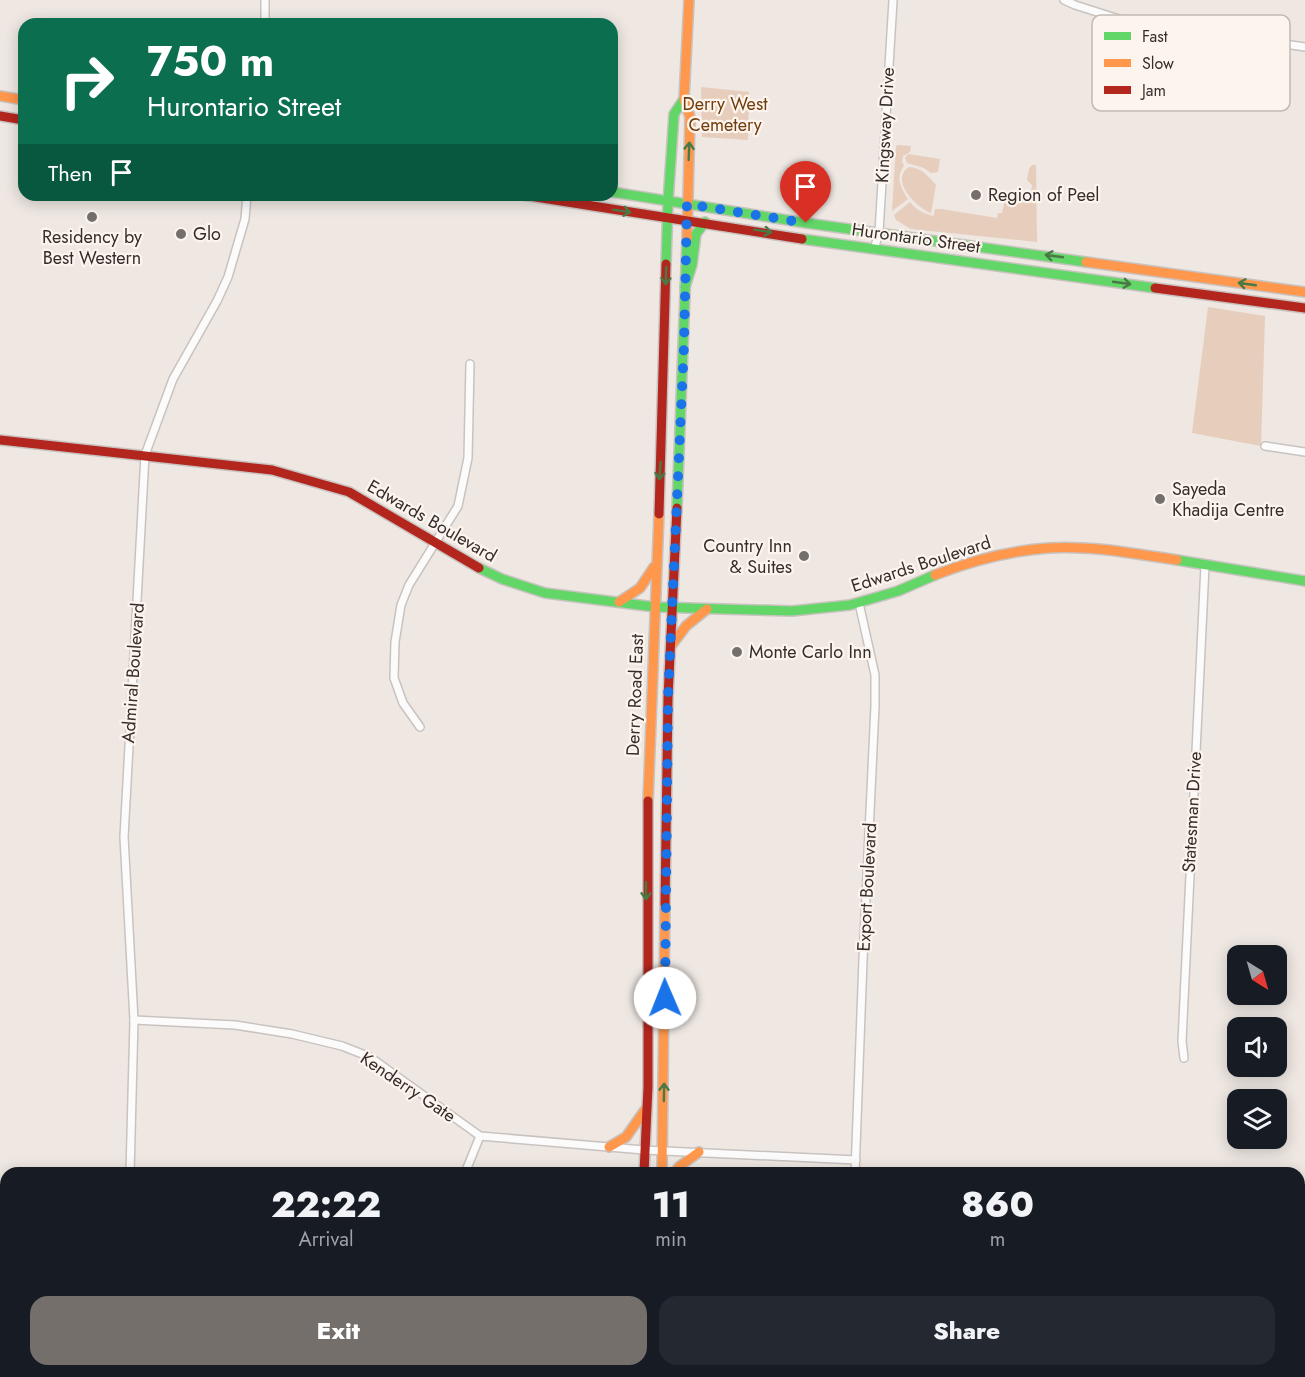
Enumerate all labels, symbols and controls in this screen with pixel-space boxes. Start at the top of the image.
legend [1092,15,1290,111]
text: Fast [1142,25,1168,48]
text: 750 m [147,31,274,92]
icon: right [48,42,126,120]
text: Slow [1142,52,1174,75]
street label: Kingsway Drive [869,66,901,184]
text: Jam [1140,79,1166,102]
text: Hurontario Street [147,87,341,126]
park label: Derry West Cemetery [683,91,768,138]
one-way arrow [683,142,694,162]
icon: arrive [105,156,138,189]
text: Then [48,157,93,189]
pin [780,161,831,223]
icon: arrive [789,170,822,203]
place label: Region of Peel [988,182,1099,208]
marker: Region of Peel [969,188,983,202]
one-way arrow [612,205,632,216]
marker: Residency by Best Western [85,210,99,224]
street label: Hurontario Street [850,216,983,260]
place label: Glo [193,221,221,247]
place label: Residency by Best Western [42,224,142,271]
one-way arrow [752,226,772,237]
marker: Glo [174,227,188,241]
one-way arrow [1045,251,1064,262]
one-way arrow [661,266,672,286]
one-way arrow [1112,277,1132,288]
one-way arrow [1238,278,1257,289]
one-way arrow [655,461,666,481]
street label: Edwards Boulevard [362,473,502,569]
place label: Sayeda Khadija Centre [1172,476,1284,523]
marker: Sayeda Khadija Centre [1153,492,1167,506]
street label: Edwards Boulevard [848,529,994,599]
place label: Country Inn & Suites [703,533,792,580]
marker: Country Inn & Suites [797,549,811,563]
street label: Admiral Boulevard [115,602,151,744]
street label: Derry Road East [620,633,650,756]
place label: Monte Carlo Inn [749,639,872,665]
marker: Monte Carlo Inn [730,645,744,659]
street label: Statesman Drive [1176,751,1208,873]
street label: Export Boulevard [851,822,883,952]
one-way arrow [640,881,652,901]
north arrow [1227,945,1287,1005]
map controls [1227,945,1287,1149]
position arrow [633,966,697,1030]
button: sound [1227,1017,1287,1077]
street label: Kenderry Gate [355,1045,461,1129]
one-way arrow [658,1083,670,1103]
button: layers [1227,1089,1287,1149]
text: 22:22 [271,1178,381,1230]
text: 11 [652,1178,690,1230]
text: 860 [961,1178,1034,1230]
text: Arrival [298,1225,354,1254]
text: min [655,1225,687,1254]
text: m [990,1225,1005,1254]
button: Exit [30,1296,647,1365]
button: Share [659,1296,1275,1365]

